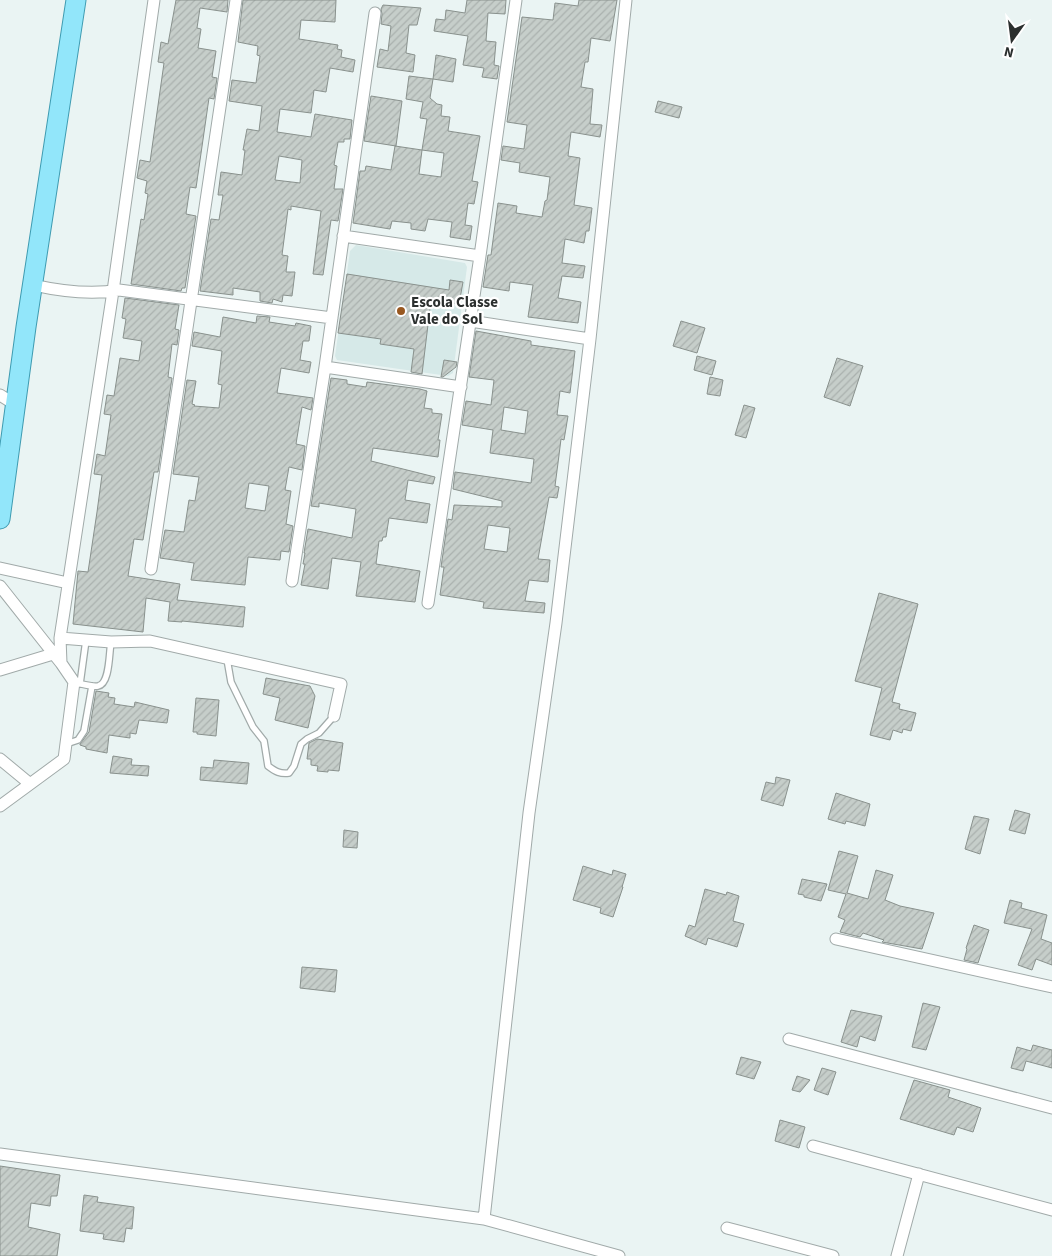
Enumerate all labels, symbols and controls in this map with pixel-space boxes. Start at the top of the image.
north arrow [987,15,1037,65]
text: N [1002,41,1016,62]
place label: Escola Classe Vale do Sol [410,292,498,330]
marker: Escola Classe Vale do Sol [395,305,407,317]

